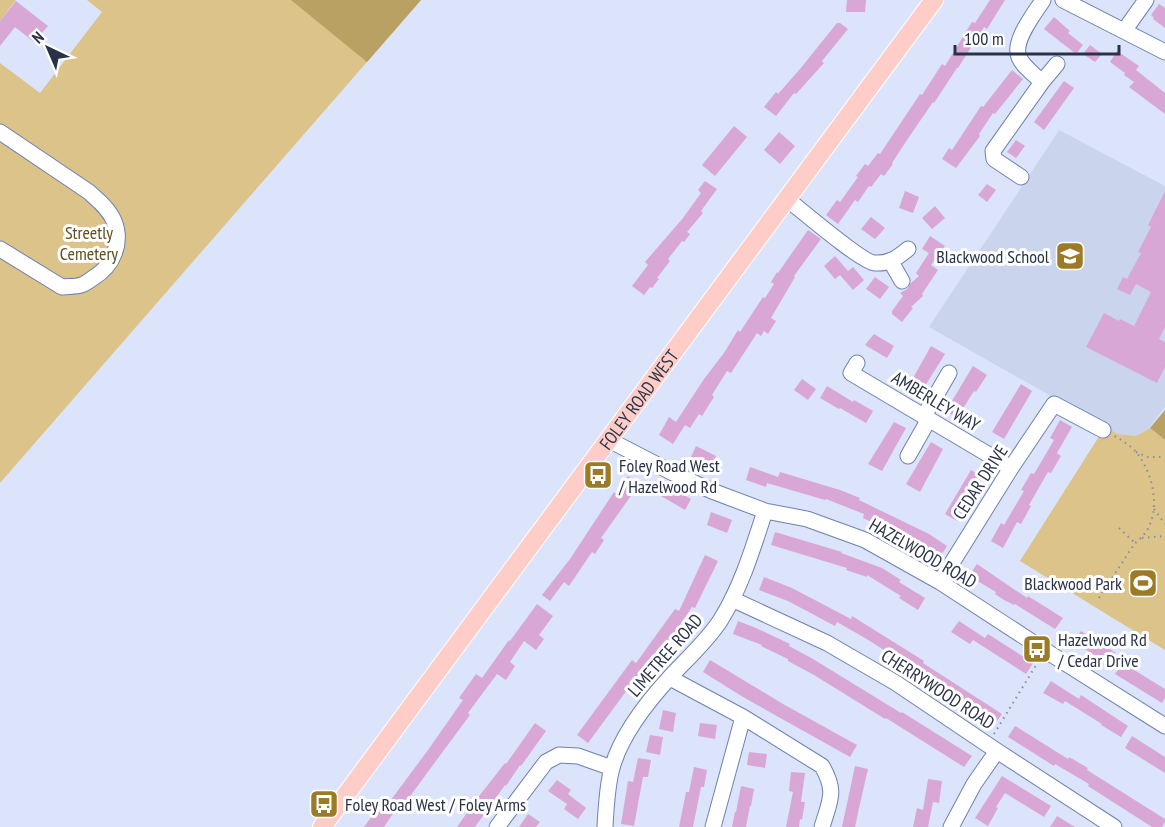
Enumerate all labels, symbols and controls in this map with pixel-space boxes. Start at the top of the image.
north arrow [18,18,78,78]
scale bar [955,18,1118,56]
text: N [28,27,48,47]
text: 100 m [964,27,1004,50]
park label: Streetly Cemetery [60,221,118,265]
school or university icon: Blackwood School [1054,240,1086,272]
place label: Blackwood School [936,245,1050,268]
street label: FOLEY ROAD WEST [594,345,683,454]
street label: AMBERLEY WAY [888,366,985,437]
street label: CEDAR DRIVE [947,440,1013,524]
place label: Foley Road West / Hazelwood Rd [618,454,720,498]
bus stop icon: Foley Road West / Hazelwood Rd [582,459,614,491]
street label: HAZELWOOD ROAD [865,513,981,593]
sports icon: Blackwood Park [1127,567,1159,599]
place label: Blackwood Park [1024,572,1122,595]
street label: LIMETREE ROAD [623,609,707,701]
place label: Hazelwood Rd / Cedar Drive [1057,628,1147,672]
bus stop icon: Hazelwood Rd / Cedar Drive [1021,633,1053,665]
street label: CHERRYWOOD ROAD [877,644,999,734]
bus stop icon: Foley Road West / Foley Arms [308,788,340,820]
place label: Foley Road West / Foley Arms [345,793,526,816]

